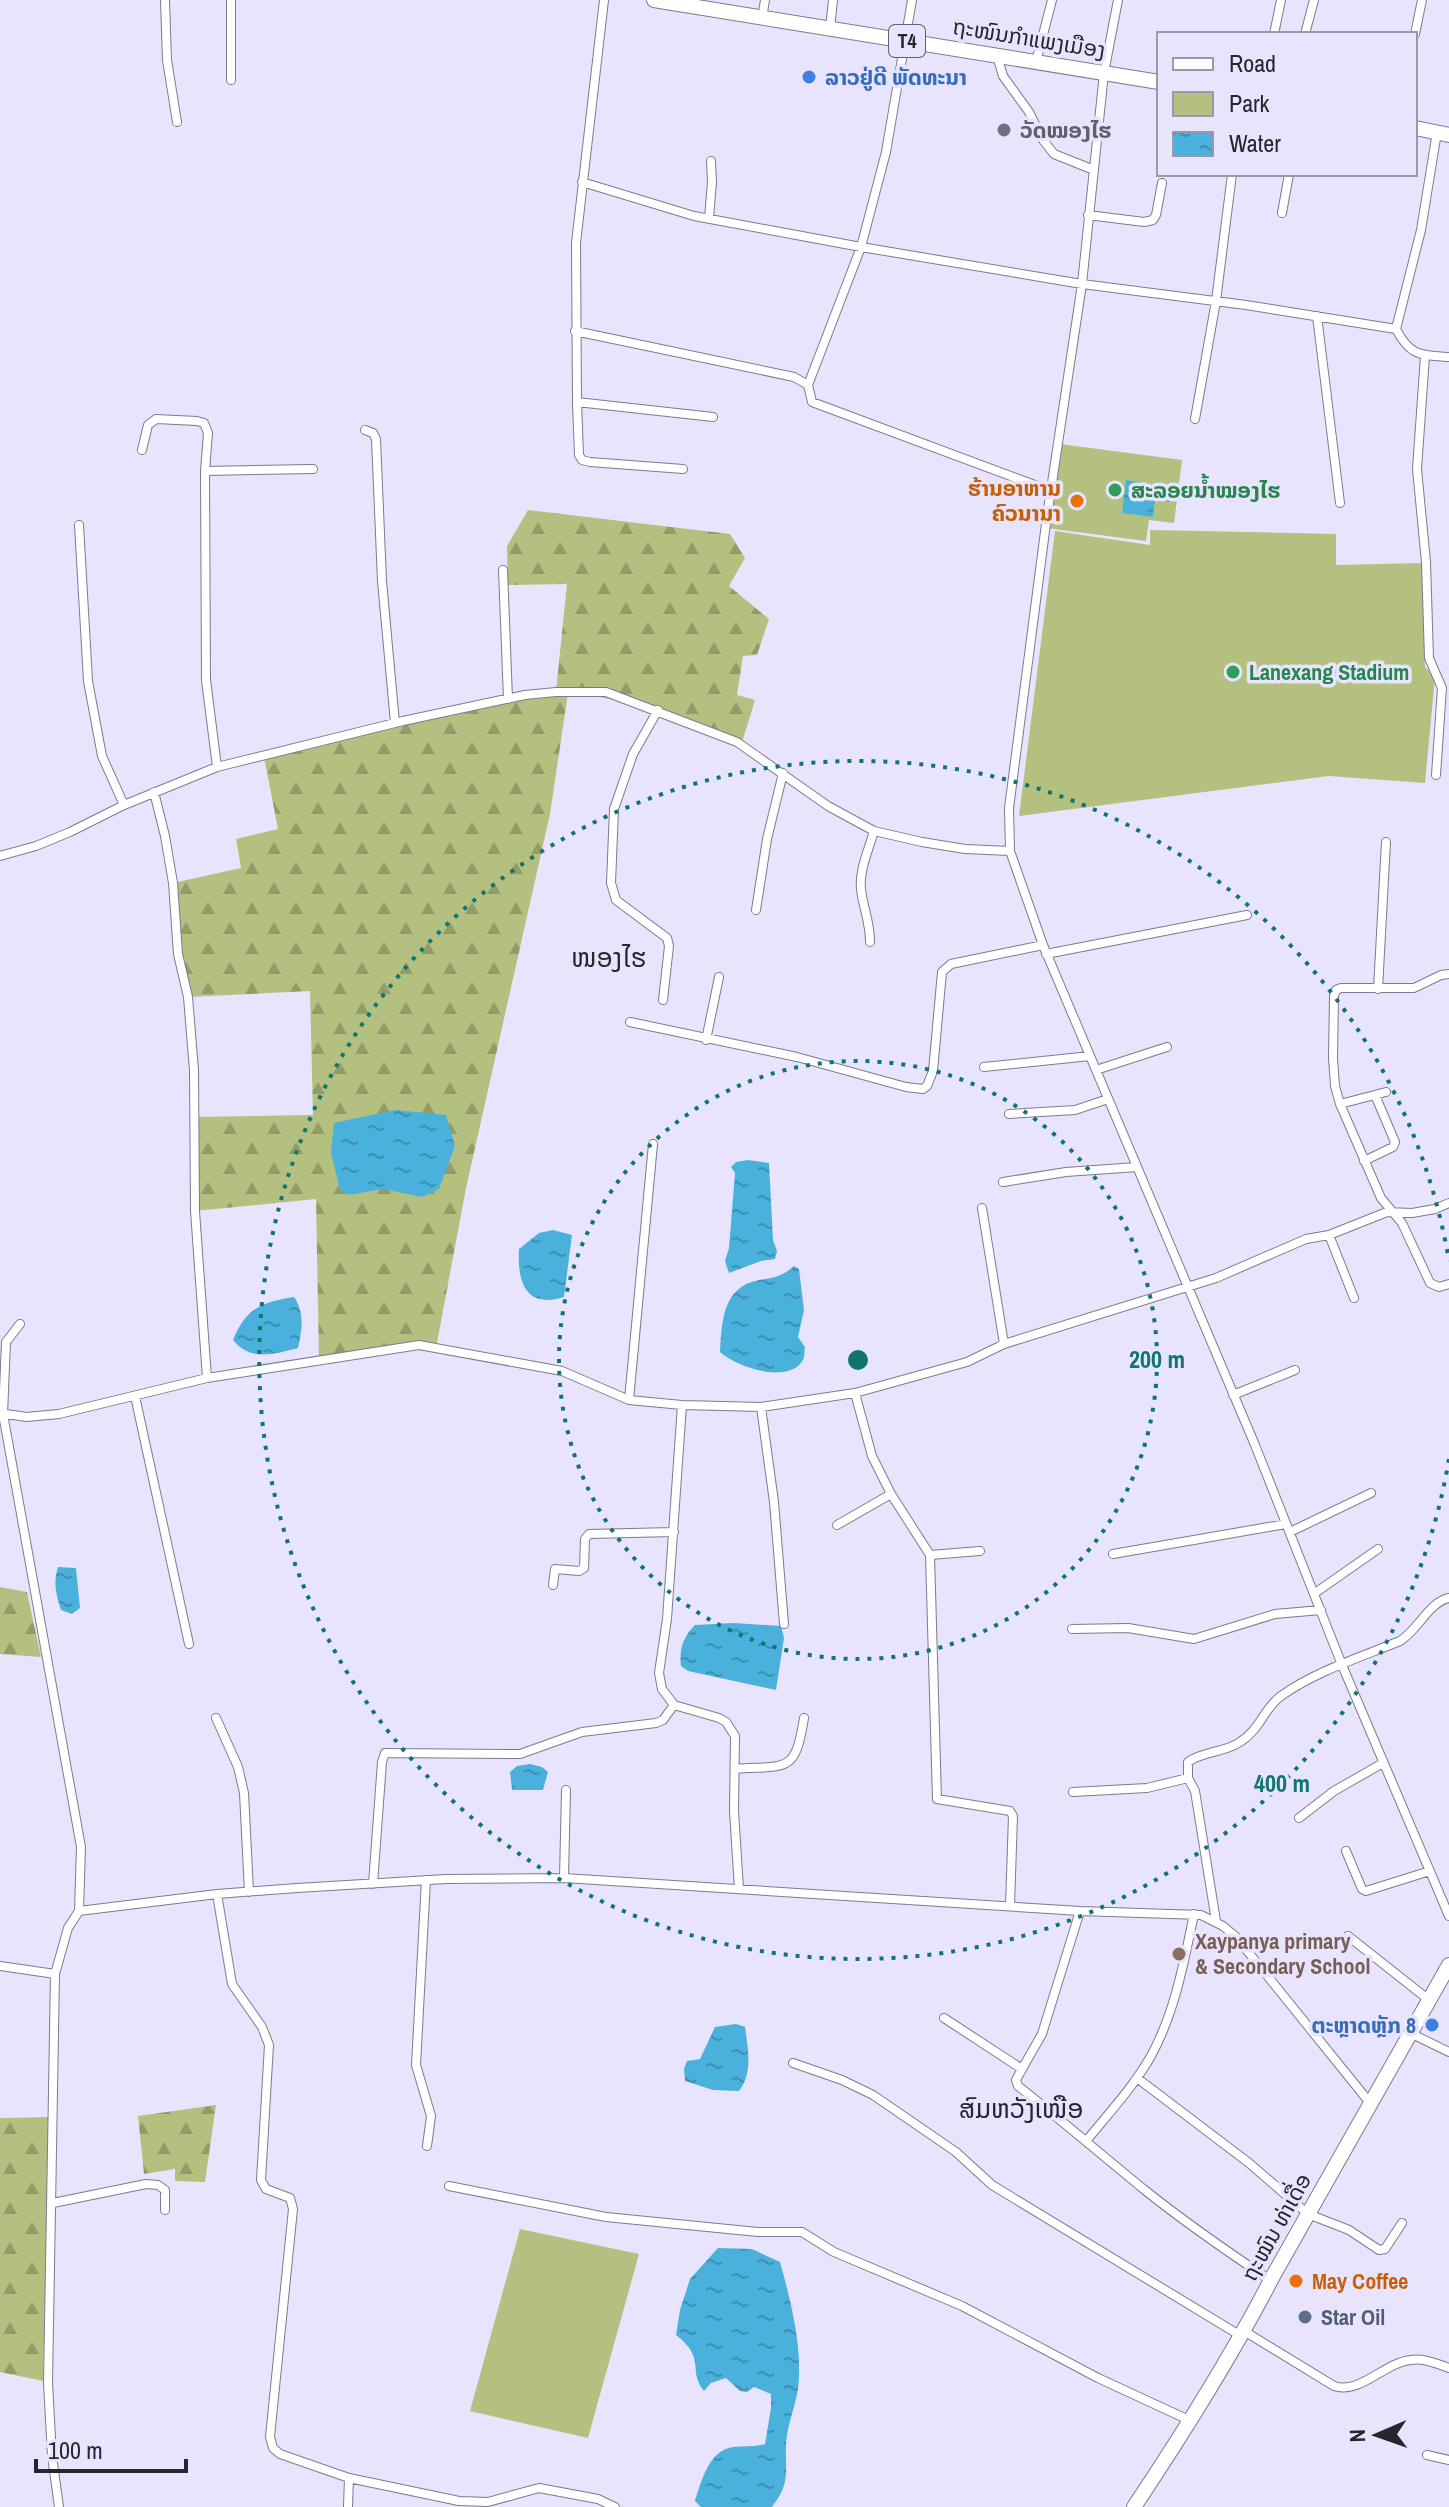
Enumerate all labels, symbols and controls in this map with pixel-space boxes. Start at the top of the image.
street label: ຖະໜົນກຳແພງເມືອງ [950,11,1108,65]
road number: T4 [889,25,925,57]
legend [1157,32,1417,176]
text: Road [1229,47,1276,79]
place label: ລາວຢູ່ດີ ພັດທະນາ [825,62,967,92]
marker: ລາວຢູ່ດີ ພັດທະນາ [800,68,818,86]
text: Park [1229,87,1270,119]
place label: ວັດໝອງໄຮ [1020,115,1112,145]
marker: ວັດໝອງໄຮ [995,121,1013,139]
text: Water [1229,127,1281,159]
place label: ຮ້ານອາຫານ ຄົວນານາ [968,473,1061,528]
place label: ສະລອຍນ້ຳໝອງໄຮ [1131,473,1281,505]
marker: ສະລອຍນ້ຳໝອງໄຮ [1106,481,1124,499]
marker: ຮ້ານອາຫານ ຄົວນານາ [1068,492,1086,510]
place label: Lanexang Stadium [1249,657,1409,687]
marker: Lanexang Stadium [1224,663,1242,681]
district label: ໜອງໄຮ [571,940,647,975]
text: 200 m [1129,1343,1185,1375]
centre of rings [844,1346,872,1374]
text: 400 m [1254,1767,1310,1799]
place label: Xaypanya primary & Secondary School [1195,1926,1370,1981]
marker: Xaypanya primary & Secondary School [1170,1945,1188,1963]
place label: ຕະຫຼາດຫຼັກ 8 [1312,2010,1416,2040]
marker: ຕະຫຼາດຫຼັກ 8 [1423,2016,1441,2034]
district label: ສົມຫວັງເໜືອ [959,2091,1083,2126]
street label: ຖະໝົນ ທ່າເດື່ອ [1233,2167,1318,2286]
place label: May Coffee [1312,2266,1408,2296]
marker: May Coffee [1287,2272,1305,2290]
place label: Star Oil [1321,2302,1385,2332]
marker: Star Oil [1296,2308,1314,2326]
north arrow [1337,2395,1417,2475]
scale bar [36,2423,186,2473]
text: N [1342,2429,1372,2443]
text: 100 m [48,2434,103,2466]

